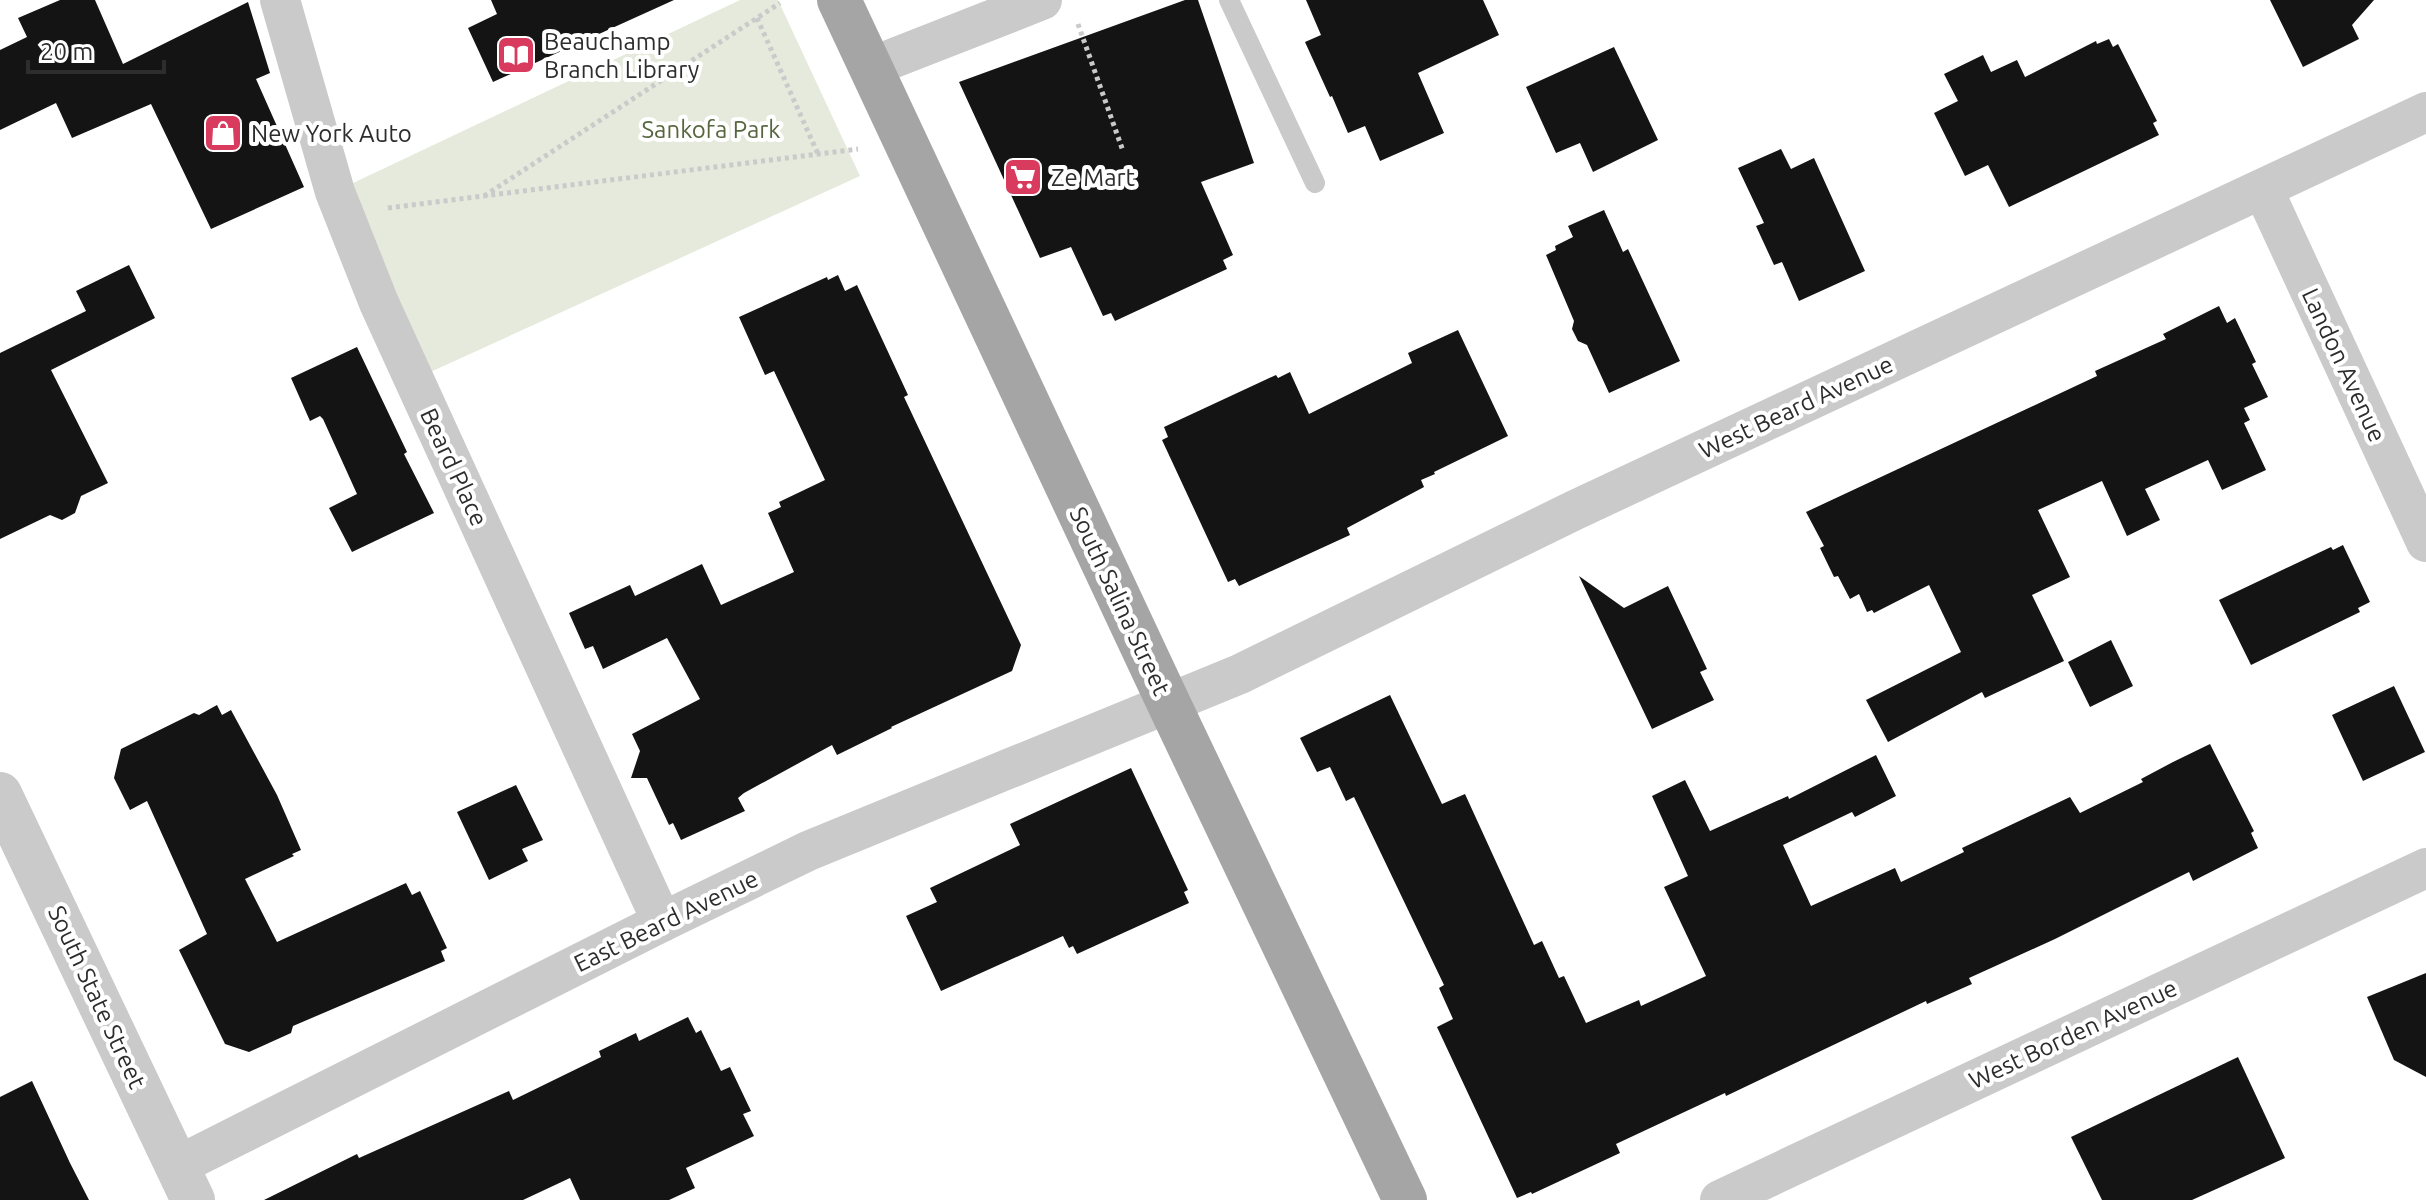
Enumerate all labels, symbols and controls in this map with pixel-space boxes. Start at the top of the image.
scale bar [28,24,164,74]
place label: Beauchamp Branch Library [544,28,700,83]
library icon: Beauchamp Branch Library [495,34,537,76]
text: 20 m [40,38,93,65]
shop icon: New York Auto [202,112,244,154]
park label: Sankofa Park [642,116,780,143]
place label: New York Auto [251,120,412,147]
supermarket icon: Ze Mart [1002,156,1044,198]
place label: Ze Mart [1051,164,1136,191]
street label: Landon Avenue [2297,284,2391,446]
street label: West Beard Avenue [1695,350,1897,464]
street label: Beard Place [415,404,493,530]
street label: South Salina Street [1065,503,1176,700]
street label: East Beard Avenue [570,865,762,977]
street label: South State Street [43,901,151,1093]
street label: West Borden Avenue [1965,974,2181,1094]

